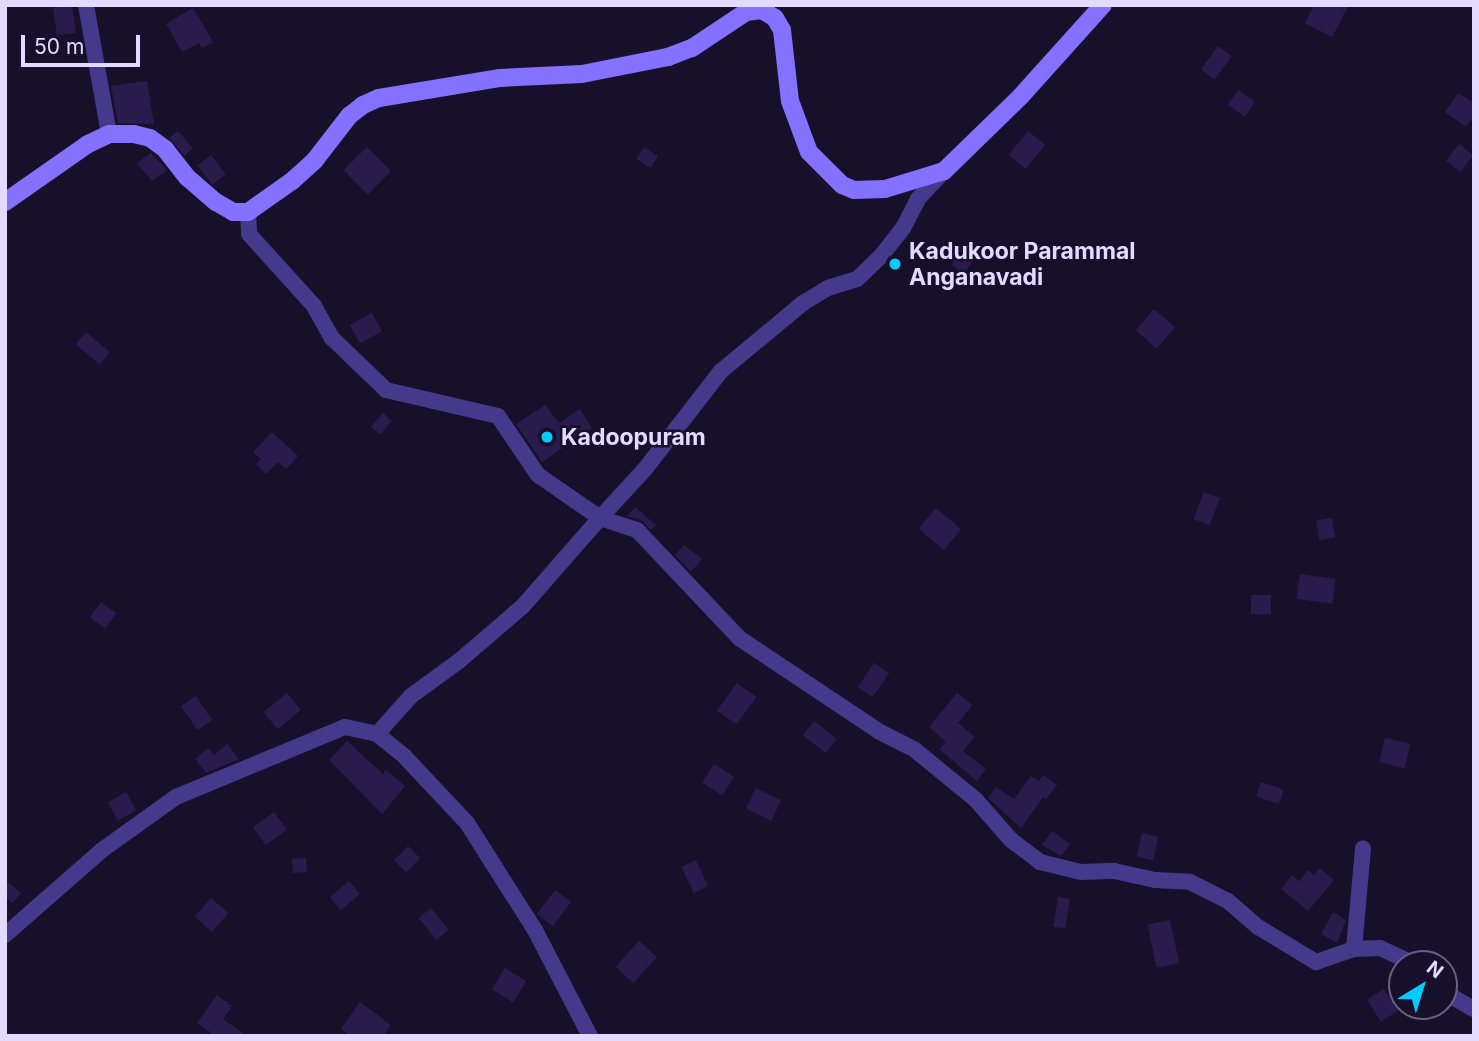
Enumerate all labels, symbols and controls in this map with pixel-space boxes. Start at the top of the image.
scale bar [24,21,144,65]
text: 50 m [34,34,84,59]
place label: Kadukoor Parammal Anganavadi [909,237,1135,291]
marker: Kadukoor Parammal Anganavadi [887,256,903,272]
place label: Kadoopuram [561,423,706,451]
marker: Kadoopuram [539,429,555,445]
north arrow [1388,950,1458,1020]
text: N [1422,956,1448,983]

